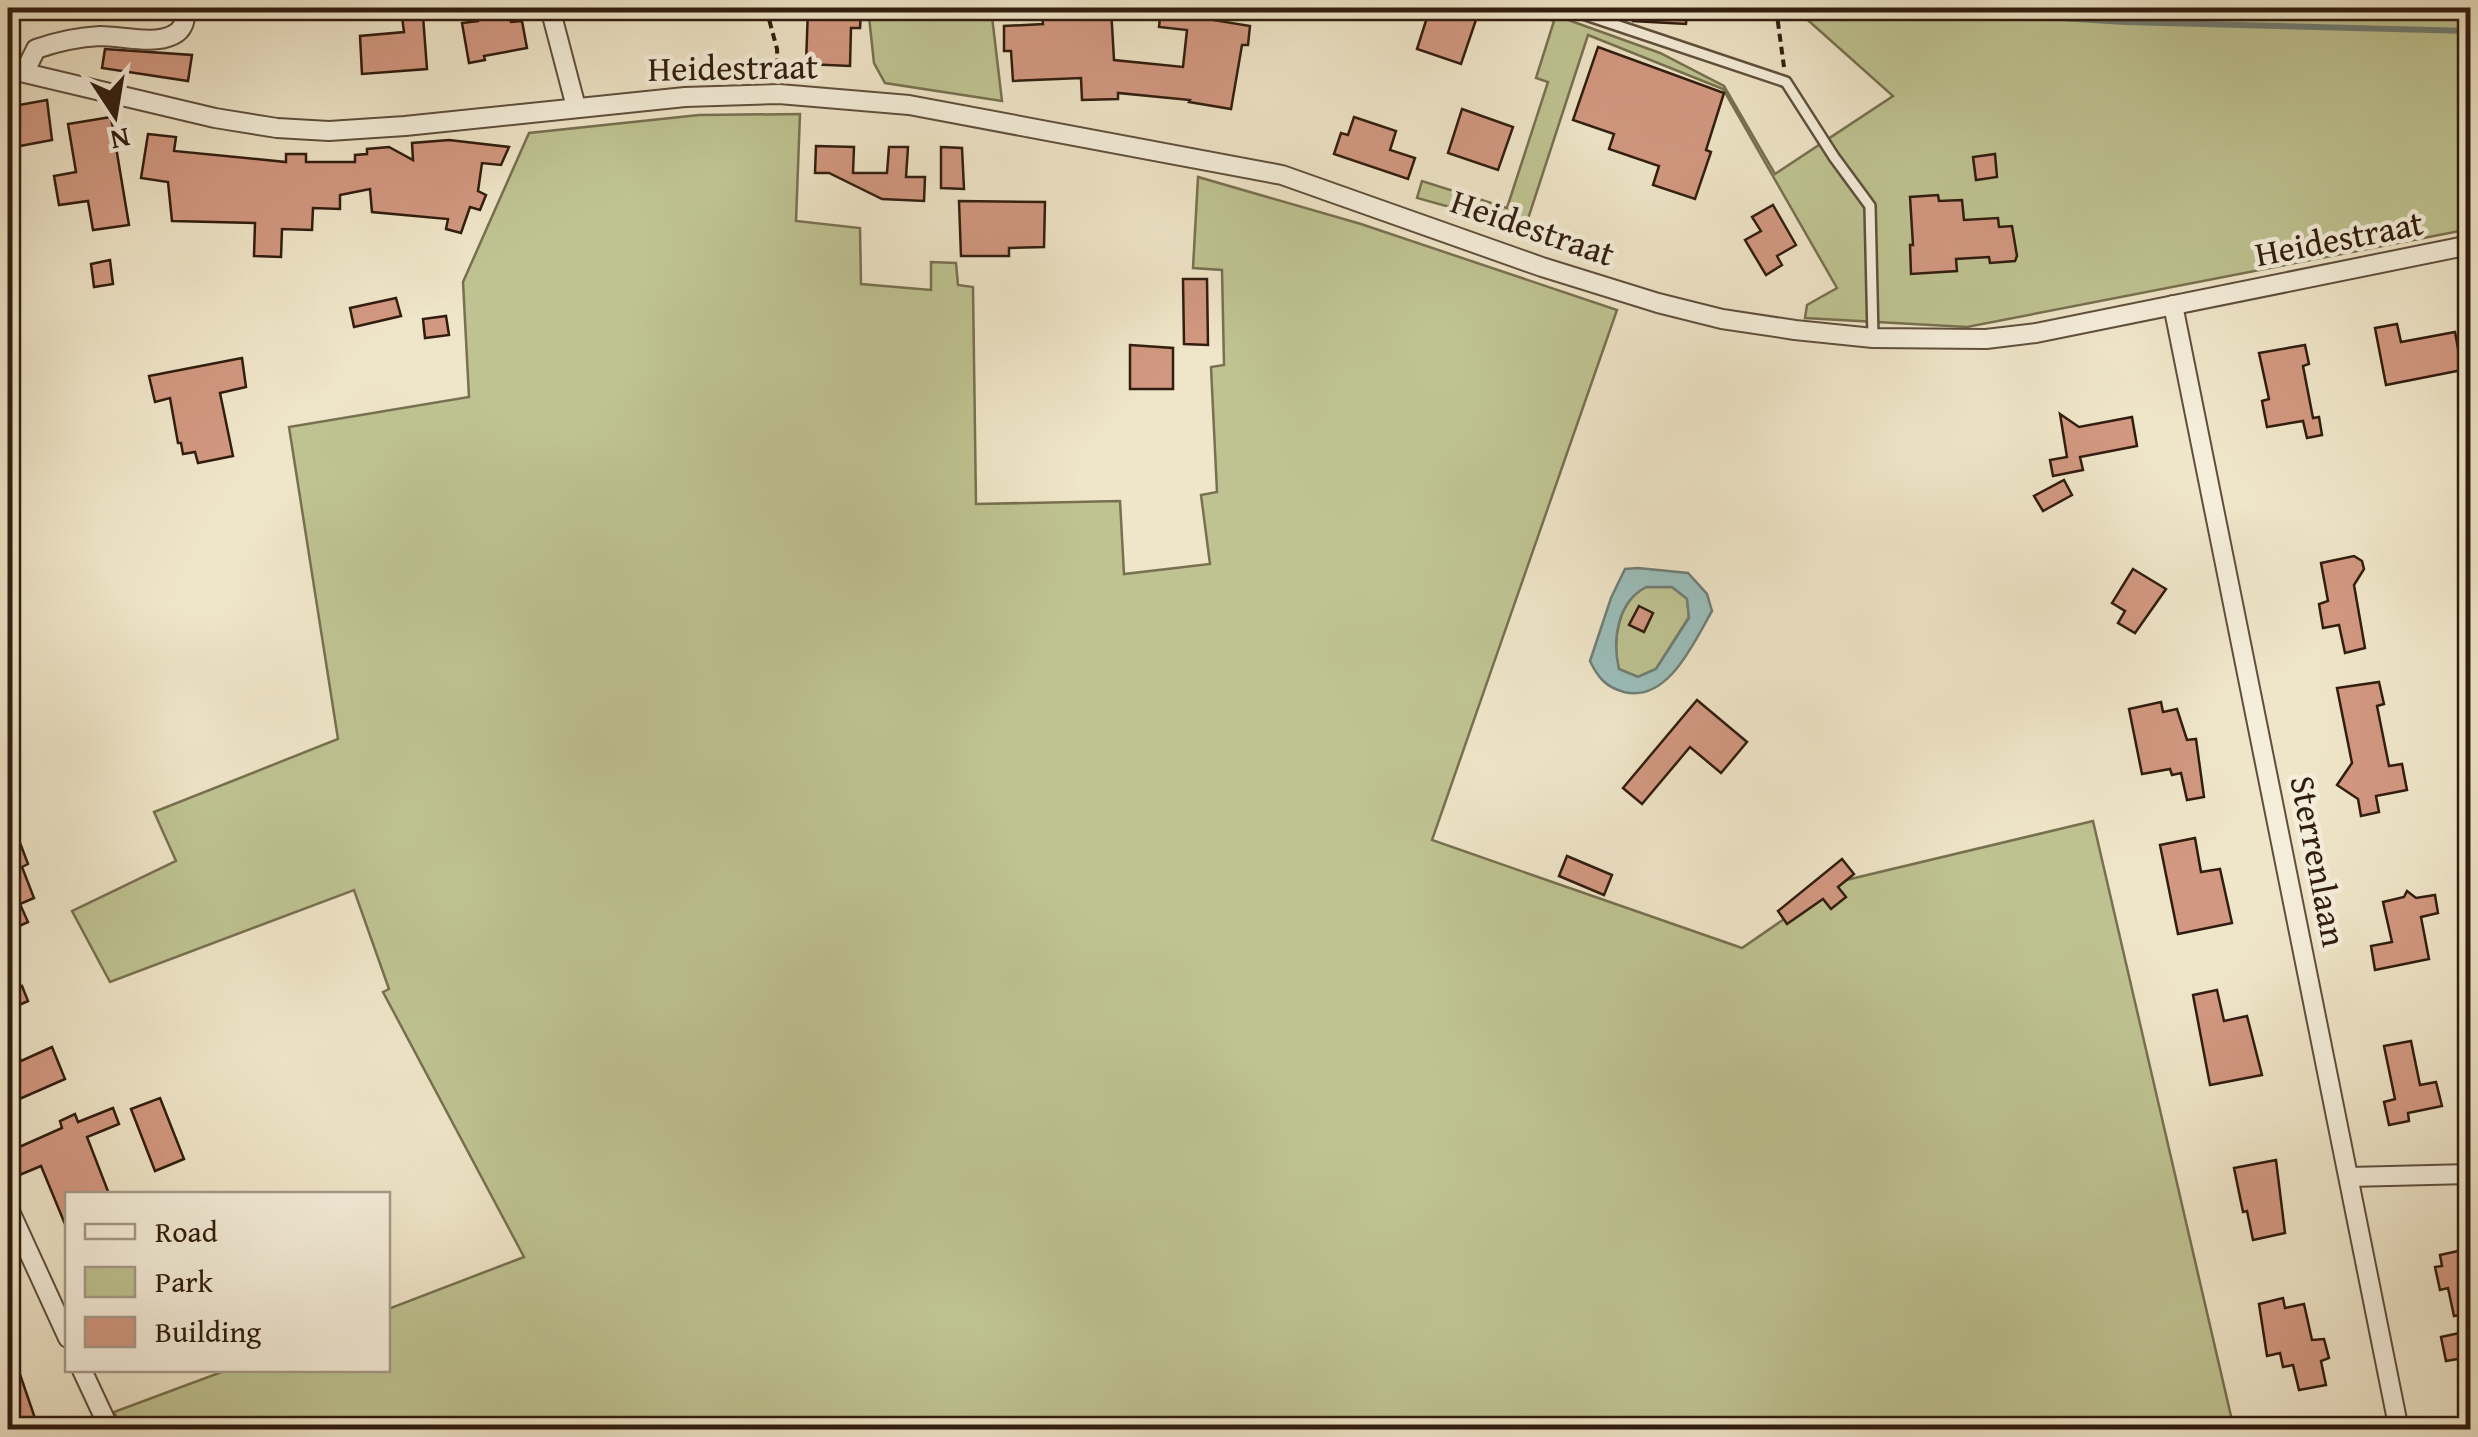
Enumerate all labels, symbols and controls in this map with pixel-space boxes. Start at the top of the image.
street label: Heidestraat [647,40,819,94]
north arrow [65,65,165,165]
text: N [107,118,134,162]
street label: Heidestraat [1444,175,1622,279]
street label: Heidestraat [2251,197,2427,279]
street label: Sterrenlaan [2277,771,2361,951]
legend [65,1192,390,1372]
text: Road [155,1209,218,1253]
text: Park [155,1259,214,1303]
text: Building [155,1309,261,1353]

